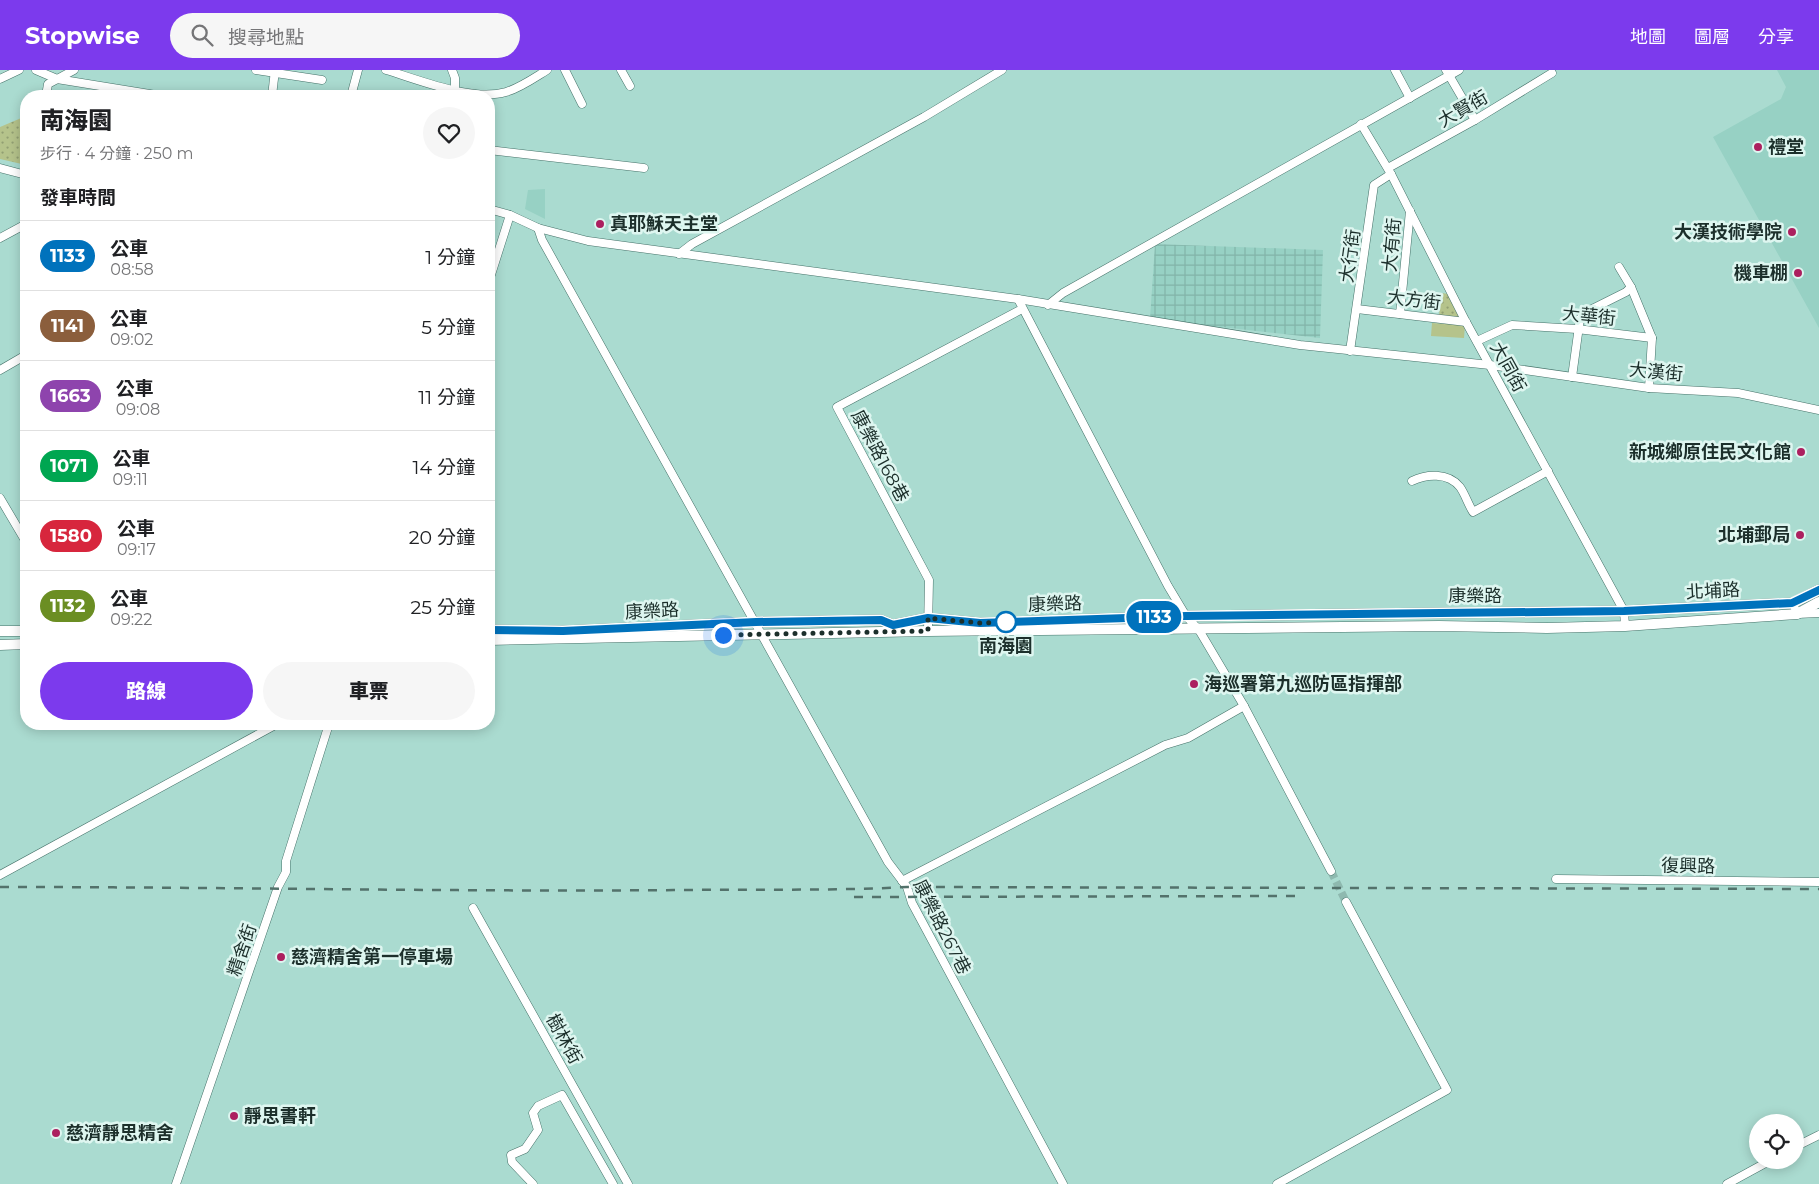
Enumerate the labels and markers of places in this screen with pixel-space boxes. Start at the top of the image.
place label: 禮堂 [1768,136,1804,158]
marker: 禮堂 [1752,141,1764,153]
place label: 真耶穌天主堂 [610,213,718,235]
marker: 真耶穌天主堂 [594,218,606,230]
place label: 大漢技術學院 [1674,221,1782,243]
marker: 大漢技術學院 [1786,226,1798,238]
place label: 機車棚 [1734,262,1788,284]
marker: 機車棚 [1792,267,1804,279]
place label: 新城鄉原住民文化館 [1629,441,1791,463]
marker: 新城鄉原住民文化館 [1795,446,1807,458]
place label: 北埔郵局 [1718,524,1790,546]
marker: 北埔郵局 [1794,529,1806,541]
marker: 南海園 [995,611,1017,633]
place label: 南海園 [979,635,1033,657]
place label: 海巡署第九巡防區指揮部 [1204,673,1402,695]
marker: 海巡署第九巡防區指揮部 [1188,678,1200,690]
place label: 慈濟精舍第一停車場 [291,946,453,968]
marker: 慈濟精舍第一停車場 [275,951,287,963]
place label: 靜思書軒 [244,1105,316,1127]
marker: 靜思書軒 [228,1110,240,1122]
place label: 慈濟靜思精舍 [66,1122,174,1144]
marker: 慈濟靜思精舍 [50,1127,62,1139]

